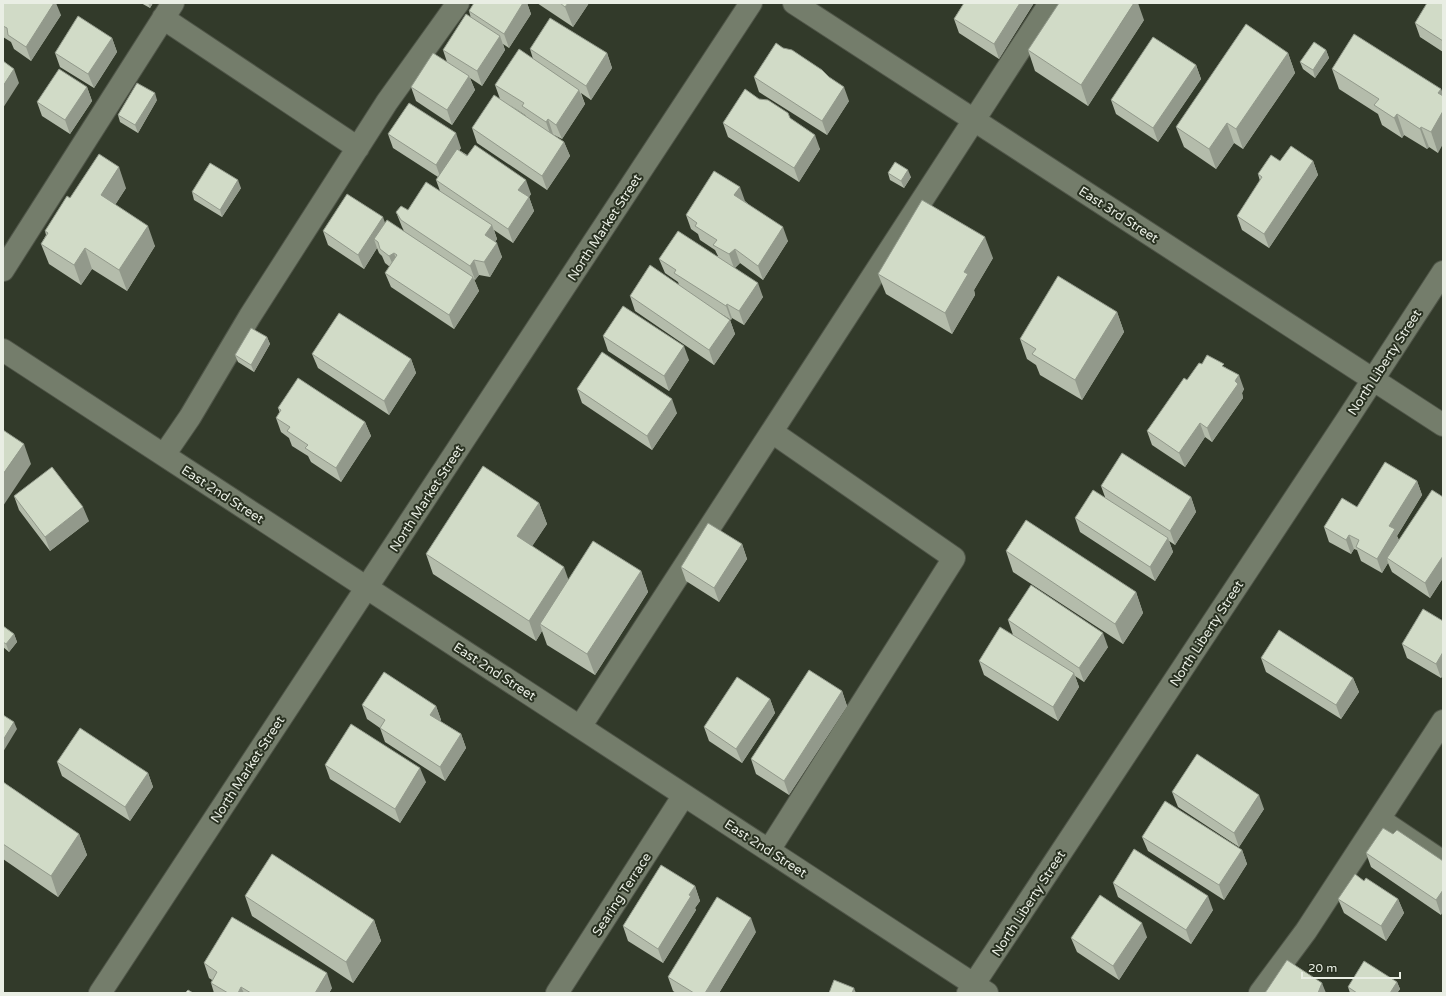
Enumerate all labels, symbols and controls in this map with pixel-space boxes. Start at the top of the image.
street label: North Market Street [564,171,645,284]
street label: East 3rd Street [1076,183,1161,247]
street label: North Liberty Street [1345,307,1425,419]
street label: North Market Street [386,442,467,555]
street label: East 2nd Street [178,462,267,527]
street label: North Liberty Street [1167,578,1247,690]
street label: East 2nd Street [450,639,539,704]
street label: North Market Street [207,713,288,826]
street label: East 2nd Street [721,816,810,881]
street label: North Liberty Street [989,848,1069,960]
street label: Searing Terrace [589,850,655,939]
scale bar [1302,954,1400,980]
text: 20 m [1308,961,1337,975]

